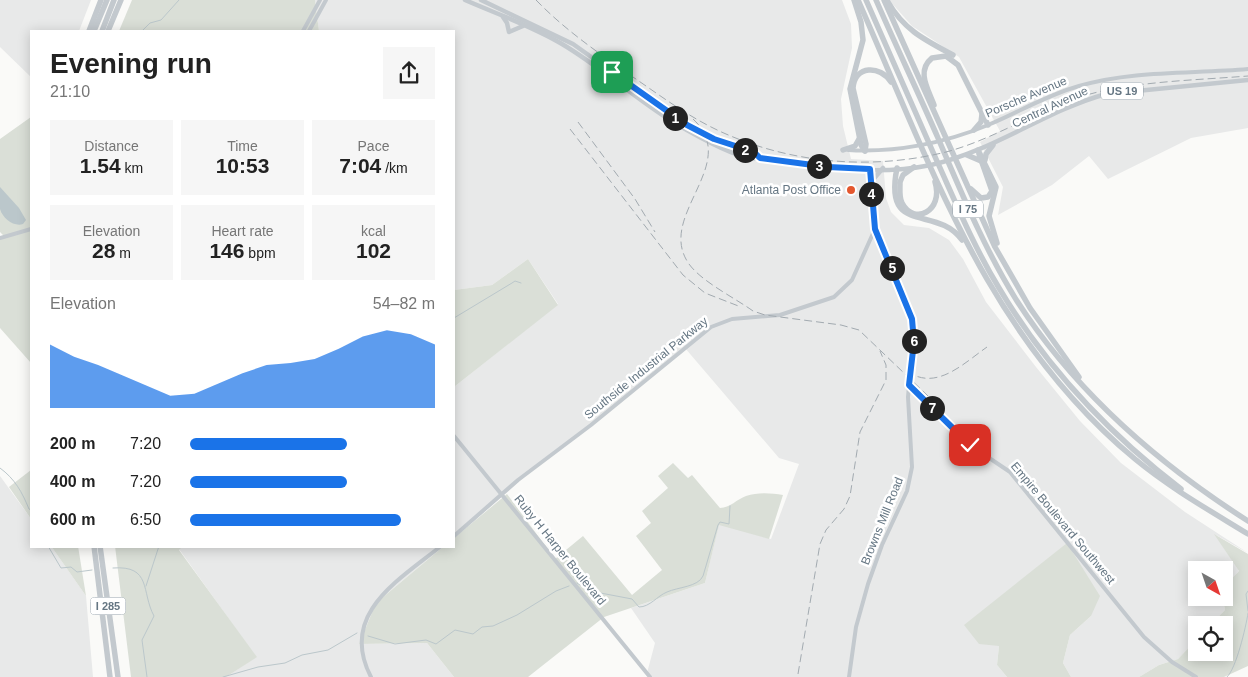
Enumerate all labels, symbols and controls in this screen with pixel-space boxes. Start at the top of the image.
button: share [383,47,435,99]
text: Evening run [50,48,212,79]
pin [591,51,633,93]
icon: arrive [598,58,626,86]
street label: Porsche Avenue [983,73,1069,120]
road number: US 19 [1101,82,1143,100]
text: 21:10 [50,83,90,100]
street label: Central Avenue [1010,83,1090,131]
pin: 1 [662,106,688,130]
text: 1 [672,110,679,126]
text: Distance [84,138,139,154]
text: Time [227,138,258,154]
text: Pace [358,138,389,154]
pin: 2 [732,138,758,162]
text: 2 [742,142,749,158]
text: 1.54 [80,154,121,177]
text: 10:53 [216,154,269,177]
text: 7:04 [339,154,381,177]
pin: 3 [806,154,832,178]
text: 3 [816,158,823,174]
text: km [121,160,143,176]
text: /km [381,160,408,176]
pin: 4 [858,182,884,206]
place label: Atlanta Post Office [742,183,841,197]
marker: Atlanta Post Office [845,184,857,196]
text: 4 [868,186,875,202]
road number: I 75 [953,200,983,218]
text: Elevation [83,223,140,239]
text: Heart rate [211,223,274,239]
text: kcal [361,223,386,239]
text: 28 [92,239,115,262]
text: 146 [209,239,244,262]
text: 102 [356,239,391,262]
text: m [115,245,131,261]
text: bpm [244,245,276,261]
pin: 5 [880,256,904,280]
text: 5 [889,260,896,276]
text: Elevation [50,295,116,312]
text: 54–82 m [373,295,435,312]
street label: Southside Industrial Parkway [581,314,711,422]
pin: 6 [902,328,926,354]
text: 6 [911,333,918,349]
pin: 7 [920,396,944,420]
text: 7 [929,400,936,416]
pin [949,424,991,466]
icon: check [956,431,984,459]
text: 200 m [50,435,95,452]
text: 7:20 [130,435,161,452]
street label: Empire Boulevard Southwest [1008,459,1119,587]
text: 400 m [50,473,95,490]
text: 7:20 [130,473,161,490]
street label: Browns Mill Road [858,475,906,567]
street label: Ruby H Harper Boulevard [511,492,609,608]
text: 600 m [50,511,95,528]
text: 6:50 [130,511,161,528]
north arrow [1188,561,1232,606]
map controls [1188,561,1233,661]
road number: I 285 [90,598,126,614]
button: locate [1188,616,1233,661]

